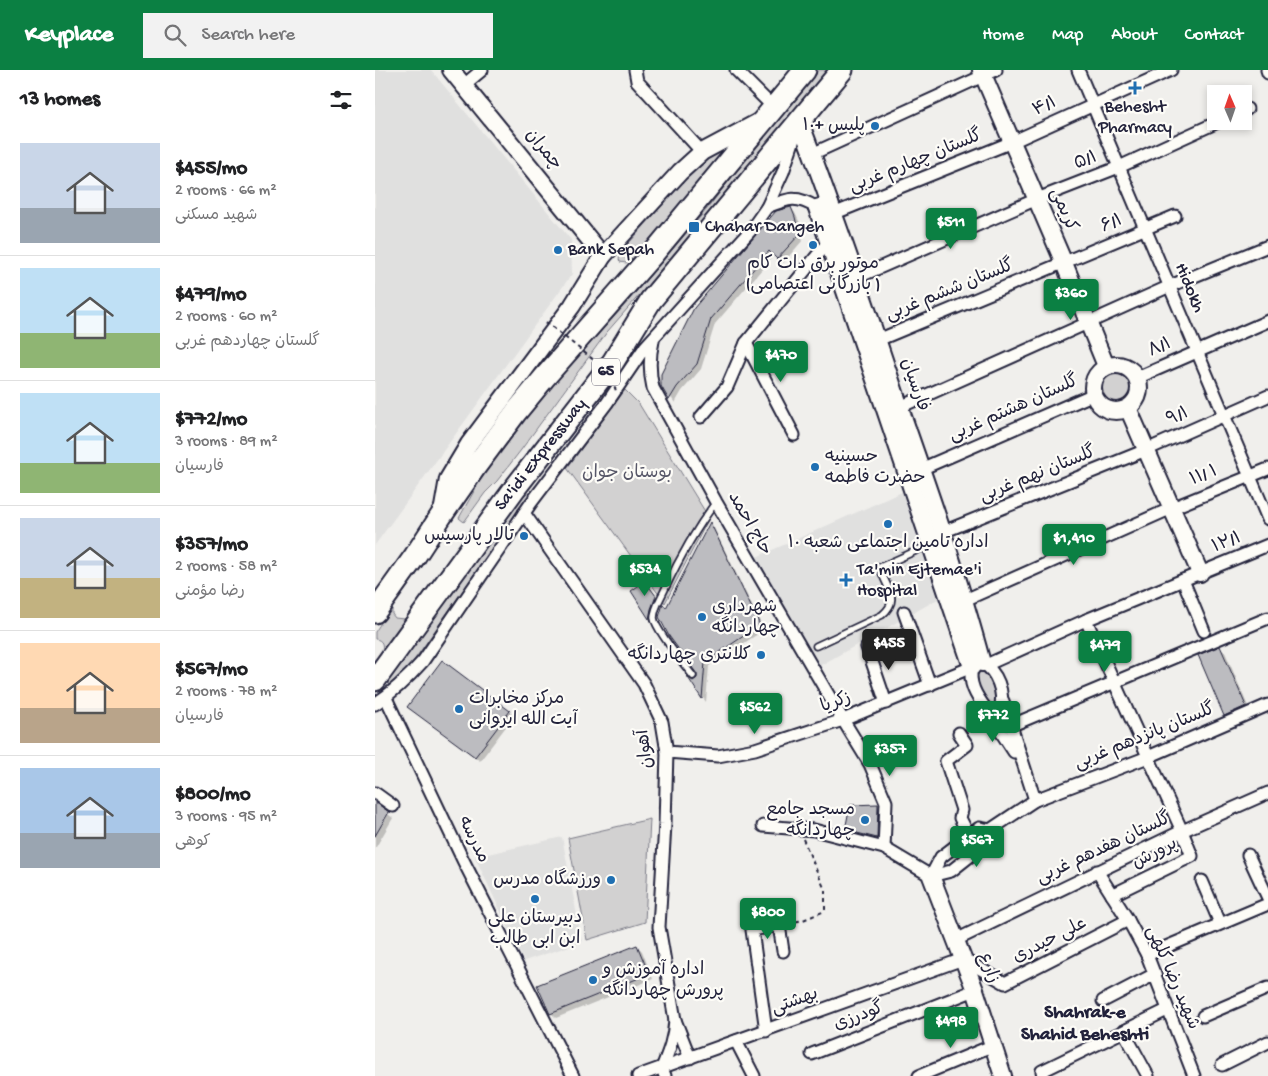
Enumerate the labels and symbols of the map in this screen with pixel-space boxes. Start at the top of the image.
marker: Behesht Pharmacy [1129,82,1141,94]
north arrow [1207,85,1253,130]
street label: ۴/۱ [1030,92,1060,122]
place label: Behesht Pharmacy [1097,97,1172,139]
place label: پلیس +۱۰ [803,116,865,137]
marker: پلیس +۱۰ [869,120,881,132]
street label: گلستان چهارم غربی [846,124,986,199]
street label: چمران [520,125,566,175]
street label: ۵/۱ [1071,147,1101,175]
street label: کریمی [1044,185,1082,235]
pin: $511 [921,208,981,250]
street label: ۶/۱ [1098,210,1126,238]
place label: Chahar Dangeh [705,217,825,238]
marker: Chahar Dangeh [687,220,701,234]
marker: موتور برق دات کام (بازرگانی اعتصامی ) [807,239,819,251]
place label: Bank Sepah [567,240,655,261]
marker: Bank Sepah [552,244,564,256]
place label: موتور برق دات کام (بازرگانی اعتصامی ) [745,254,881,296]
street label: گلستان ششم غربی [882,254,1018,327]
street label: Hidokh [1169,260,1209,316]
pin: $360 [1041,278,1101,321]
street label: ۸/۱ [1145,334,1175,362]
pin: $470 [751,340,811,383]
street label: فارسیان [895,356,933,414]
road number: 65 [592,358,620,386]
street label: گلستان هشتم غربی [945,369,1083,448]
street label: Sa'idi Expressway [491,395,591,515]
street label: ۹/۱ [1164,403,1192,431]
street label: گلستان نهم غربی [976,440,1100,509]
place label: حسینیه حضرت فاطمه [825,447,926,489]
marker: حسینیه حضرت فاطمه [809,461,821,473]
street label: ۱۱/ ۱ [1187,461,1221,491]
park label: بوستان جوان [582,463,672,484]
street label: حاج احمد [722,488,776,560]
marker: اداره تامین اجتماعی شعبه ۱۰ [882,518,894,530]
pin: $1,410 [1033,524,1115,566]
place label: تالار پارسیس [424,526,515,547]
street label: ۱۲/۱ [1209,528,1245,558]
marker: تالار پارسیس [518,530,530,542]
place label: اداره تامین اجتماعی شعبه ۱۰ [788,533,988,554]
pin: $534 [615,554,675,597]
place label: Ta'min Ejtemae'i Hospital [856,560,982,602]
marker: Ta'min Ejtemae'i Hospital [839,573,853,587]
place label: شهرداری چهاردانگه [712,597,780,639]
marker: شهرداری چهاردانگه [696,611,708,623]
pin: $455 [859,628,919,671]
pin: $479 [1075,630,1135,673]
place label: کلانتری چهاردانگه [628,643,751,666]
marker: کلانتری چهاردانگه [755,649,767,661]
street label: زکریا [818,688,854,718]
place label: مرکز مخابرات آیت الله ایروانی [469,689,579,731]
pin: $562 [725,692,785,735]
street label: گلستان پانزدهم غربی [1071,697,1219,776]
pin: $772 [963,700,1023,743]
marker: مرکز مخابرات آیت الله ایروانی [453,703,465,715]
street label: آهوان [632,727,659,770]
pin: $357 [860,734,920,777]
place label: مسجد جامع چهاردانگه [766,800,855,842]
street label: گلستان هفدهم غربی [1032,807,1175,890]
street label: مدرسه [453,813,493,867]
marker: مسجد جامع چهاردانگه [859,814,871,826]
pin: $567 [947,826,1007,868]
street label: پرورش [1129,834,1181,874]
place label: ورزشگاه مدرس [493,868,601,891]
marker: ورزشگاه مدرس [605,874,617,886]
marker: دبیرستان علی ابن ابی طالب [529,893,541,905]
pin: $800 [738,898,798,940]
place label: دبیرستان علی ابن ابی طالب [488,908,582,950]
street label: علی حیدری [1009,913,1091,969]
street label: شهید رضا کلهی [1141,923,1203,1033]
street label: زارع [973,950,1003,986]
place label: اداره آموزش و پرورش چهاردانگه [601,959,724,1002]
marker: اداره آموزش و پرورش چهاردانگه [587,974,599,986]
street label: بهشتی [769,984,821,1020]
street label: گودرزی [830,996,887,1036]
district label: Shahrak-e Shahid Beheshti [1021,1002,1149,1047]
pin: $498 [921,1006,981,1049]

